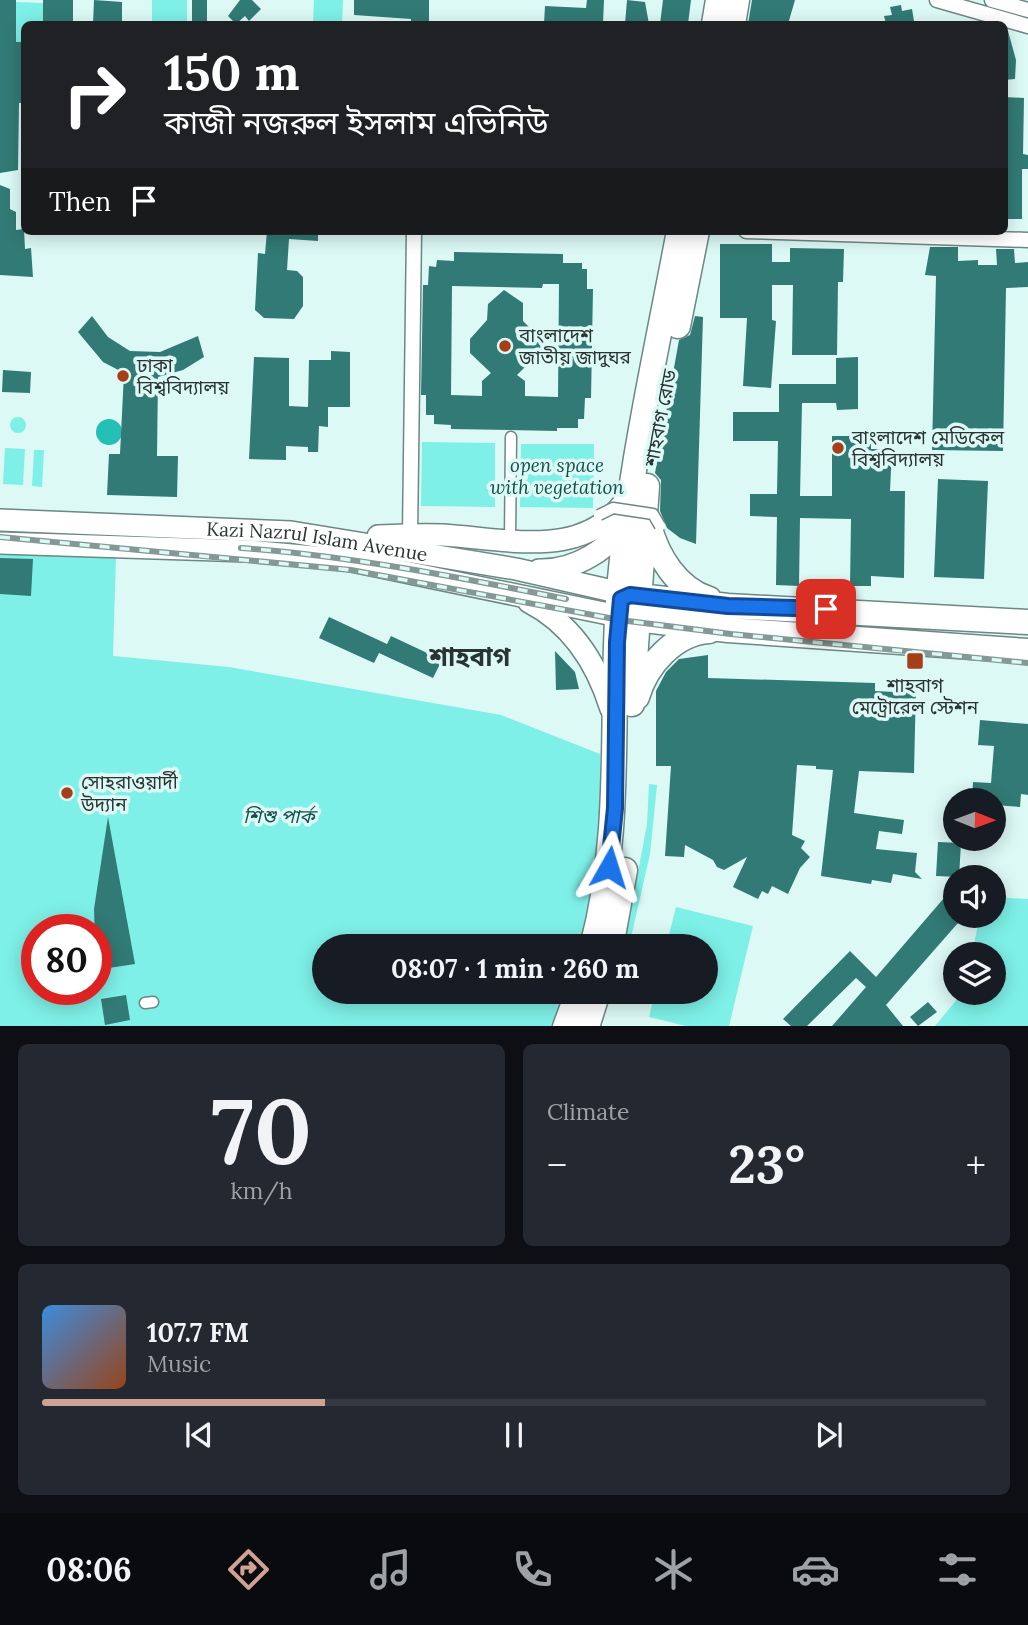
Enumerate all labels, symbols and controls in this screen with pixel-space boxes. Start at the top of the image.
text: 150 m [164,41,300,103]
icon: right [49,49,140,140]
text: কাজী নজরুল ইসলাম এভিনিউ [164,102,549,143]
icon: arrive [125,182,163,220]
text: Then [49,185,111,218]
place label: বাংলাদেশ জাতীয় জাদুঘর [518,323,632,369]
marker: বাংলাদেশ জাতীয় জাদুঘর [497,338,513,354]
place label: ঢাকা বিশ্ববিদ্যালয় [136,353,230,399]
street label: শাহবাগ রোড [639,367,681,470]
marker: ঢাকা বিশ্ববিদ্যালয় [115,368,131,384]
place label: বাংলাদেশ মেডিকেল বিশ্ববিদ্যালয় [851,425,1005,471]
marker: বাংলাদেশ মেডিকেল বিশ্ববিদ্যালয় [830,440,846,456]
park label: open space with vegetation [490,453,624,499]
street label: Kazi Nazrul Islam Avenue [206,517,429,566]
pin [796,579,856,639]
icon: arrive [807,590,845,628]
district label: শাহবাগ [429,640,512,673]
marker: শাহবাগ মেট্রোরেল স্টেশন [905,651,925,671]
place label: শাহবাগ মেট্রোরেল স্টেশন [852,673,979,719]
place label: সোহরাওয়ার্দী উদ্যান [80,770,179,816]
marker: সোহরাওয়ার্দী উদ্যান [59,785,75,801]
north arrow [943,788,1006,850]
map controls [943,788,1006,1005]
park label: শিশু পার্ক [243,804,318,828]
position arrow [572,830,646,904]
button: sound [943,865,1006,928]
speed limit sign: 80 [21,914,112,1005]
button: layers [943,942,1006,1005]
text: 08:07 · 1 min · 260 m [391,952,639,985]
text: 70 [211,1072,312,1189]
text: Climate [547,1097,629,1126]
text: 23° [728,1131,805,1197]
text: − [547,1141,567,1189]
text: + [966,1141,986,1189]
text: km/h [230,1176,293,1205]
text: 107.7 FM [147,1316,249,1349]
text: Music [147,1349,211,1378]
icon: previous [180,1416,218,1454]
icon: pause [495,1416,533,1454]
icon: next [810,1416,848,1454]
icon: directions [224,1545,273,1594]
icon: music [366,1545,415,1594]
icon: phone [508,1545,557,1594]
icon: climate [649,1545,698,1594]
icon: car [791,1545,840,1594]
icon: filters [933,1545,982,1594]
text: 08:06 [46,1549,132,1590]

